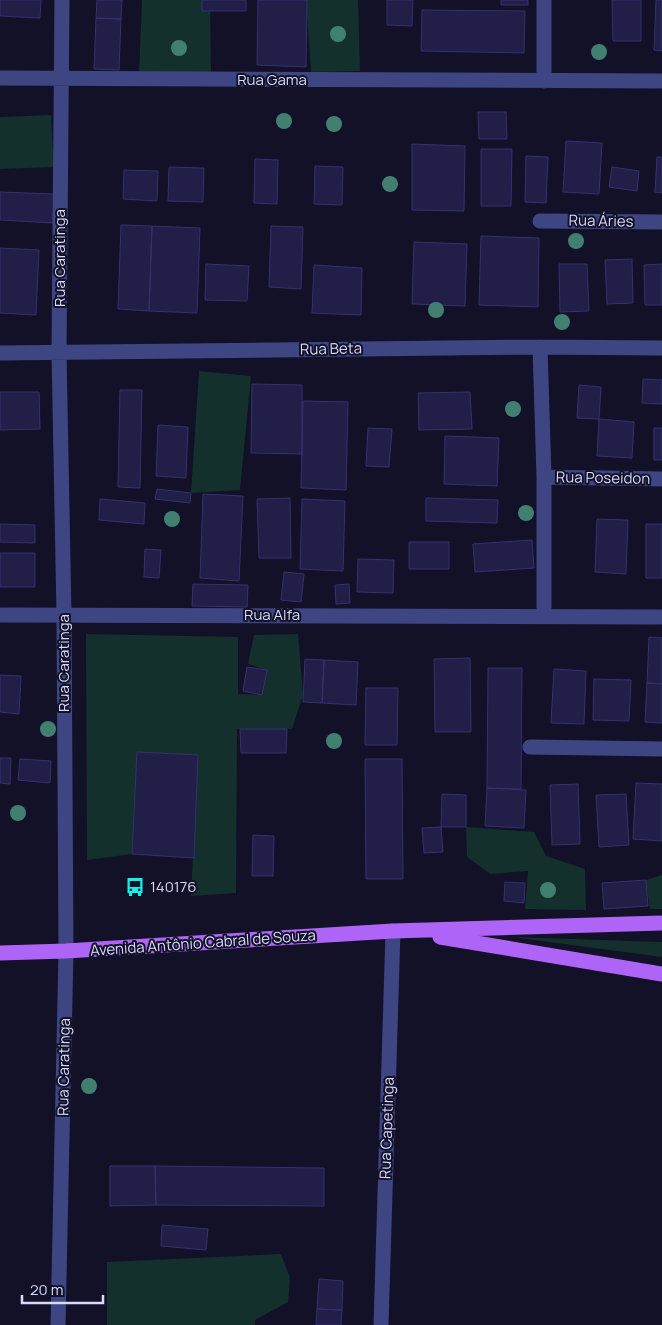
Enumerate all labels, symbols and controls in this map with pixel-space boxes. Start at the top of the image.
street label: Rua Gama [237,69,307,90]
street label: Rua Caratinga [49,209,70,307]
street label: Rua Áries [568,209,634,232]
street label: Rua Beta [300,337,362,360]
street label: Rua Poseidon [556,466,650,489]
street label: Rua Alfa [244,604,300,625]
street label: Rua Caratinga [53,614,74,712]
bus stop icon: 140176 [124,876,146,898]
place label: 140176 [150,876,197,897]
street label: Avenida Antônio Cabral de Souza [89,924,316,961]
street label: Rua Caratinga [52,1018,75,1116]
street label: Rua Capetinga [374,1077,399,1179]
scale bar [22,1272,104,1304]
text: 20 m [30,1279,63,1300]

